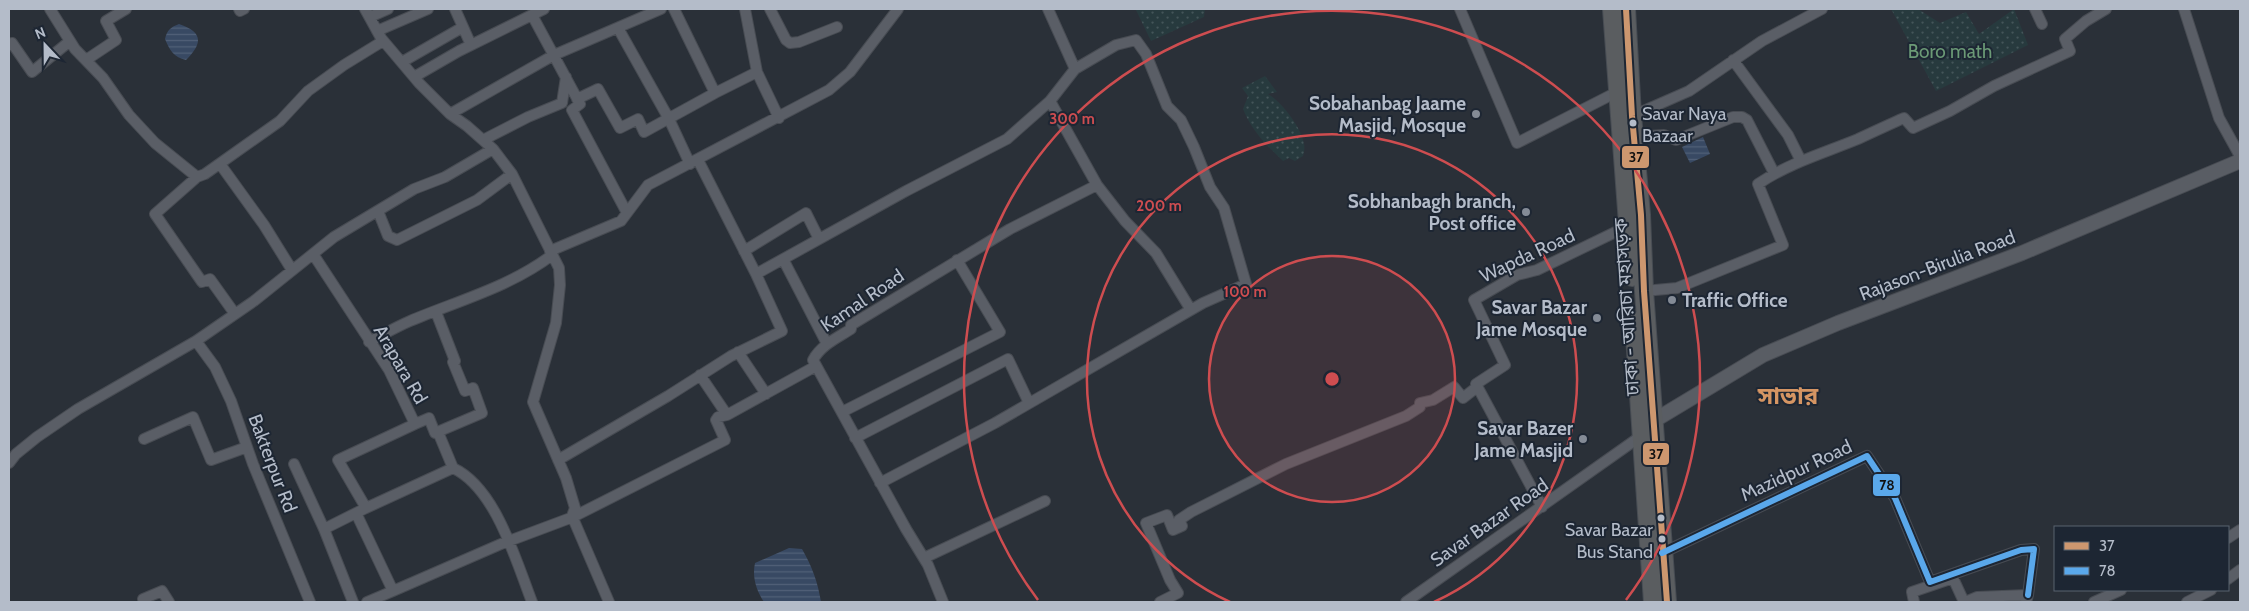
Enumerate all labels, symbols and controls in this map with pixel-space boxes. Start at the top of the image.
north arrow [20,20,70,70]
text: N [32,23,48,43]
park label: Boro math [1908,40,1992,63]
place label: Sobahanbag Jaame Masjid, Mosque [1309,92,1466,137]
place label: Savar Naya Bazaar [1642,103,1727,147]
marker: Sobahanbag Jaame Masjid, Mosque [1470,108,1482,120]
text: 300 m [1049,110,1095,128]
marker: Savar Naya Bazaar [1628,118,1638,128]
line badge: 37 [1621,145,1650,169]
text: 37 [1629,148,1644,166]
place label: Sobhanbagh branch, Post office [1348,190,1516,235]
text: 200 m [1136,197,1182,215]
marker: Sobhanbagh branch, Post office [1520,206,1532,218]
street label: ঢাকা - আরিচা মহাসড়ক [1609,217,1644,398]
street label: Wapda Road [1476,223,1578,287]
street label: Rajason-Birulia Road [1856,225,2018,306]
street label: Kamal Road [816,264,908,337]
text: 100 m [1223,283,1267,301]
place label: Traffic Office [1682,289,1788,312]
marker: Traffic Office [1666,294,1678,306]
place label: Savar Bazar Jame Mosque [1475,296,1588,341]
marker: Savar Bazar Jame Mosque [1591,312,1603,324]
street label: Arapara Rd [369,321,432,408]
centre of rings [1323,370,1341,388]
district label: সাভার [1757,381,1819,410]
street label: Bakterpur Rd [243,411,302,516]
place label: Savar Bazer Jame Masjid [1474,417,1574,462]
marker: Savar Bazer Jame Masjid [1577,433,1589,445]
street label: Mazidpur Road [1737,435,1855,506]
line badge: 37 [1642,442,1670,466]
text: 37 [1649,445,1664,463]
street label: Savar Bazar Road [1426,473,1553,572]
line badge: 78 [1872,473,1901,497]
text: 78 [1879,476,1895,494]
unlabelled marker [1656,513,1666,523]
place label: Savar Bazar Bus Stand [1565,519,1653,563]
legend [2054,526,2229,591]
marker: Savar Bazar Bus Stand [1657,534,1667,544]
text: 37 [2099,537,2115,555]
text: 78 [2099,562,2116,580]

